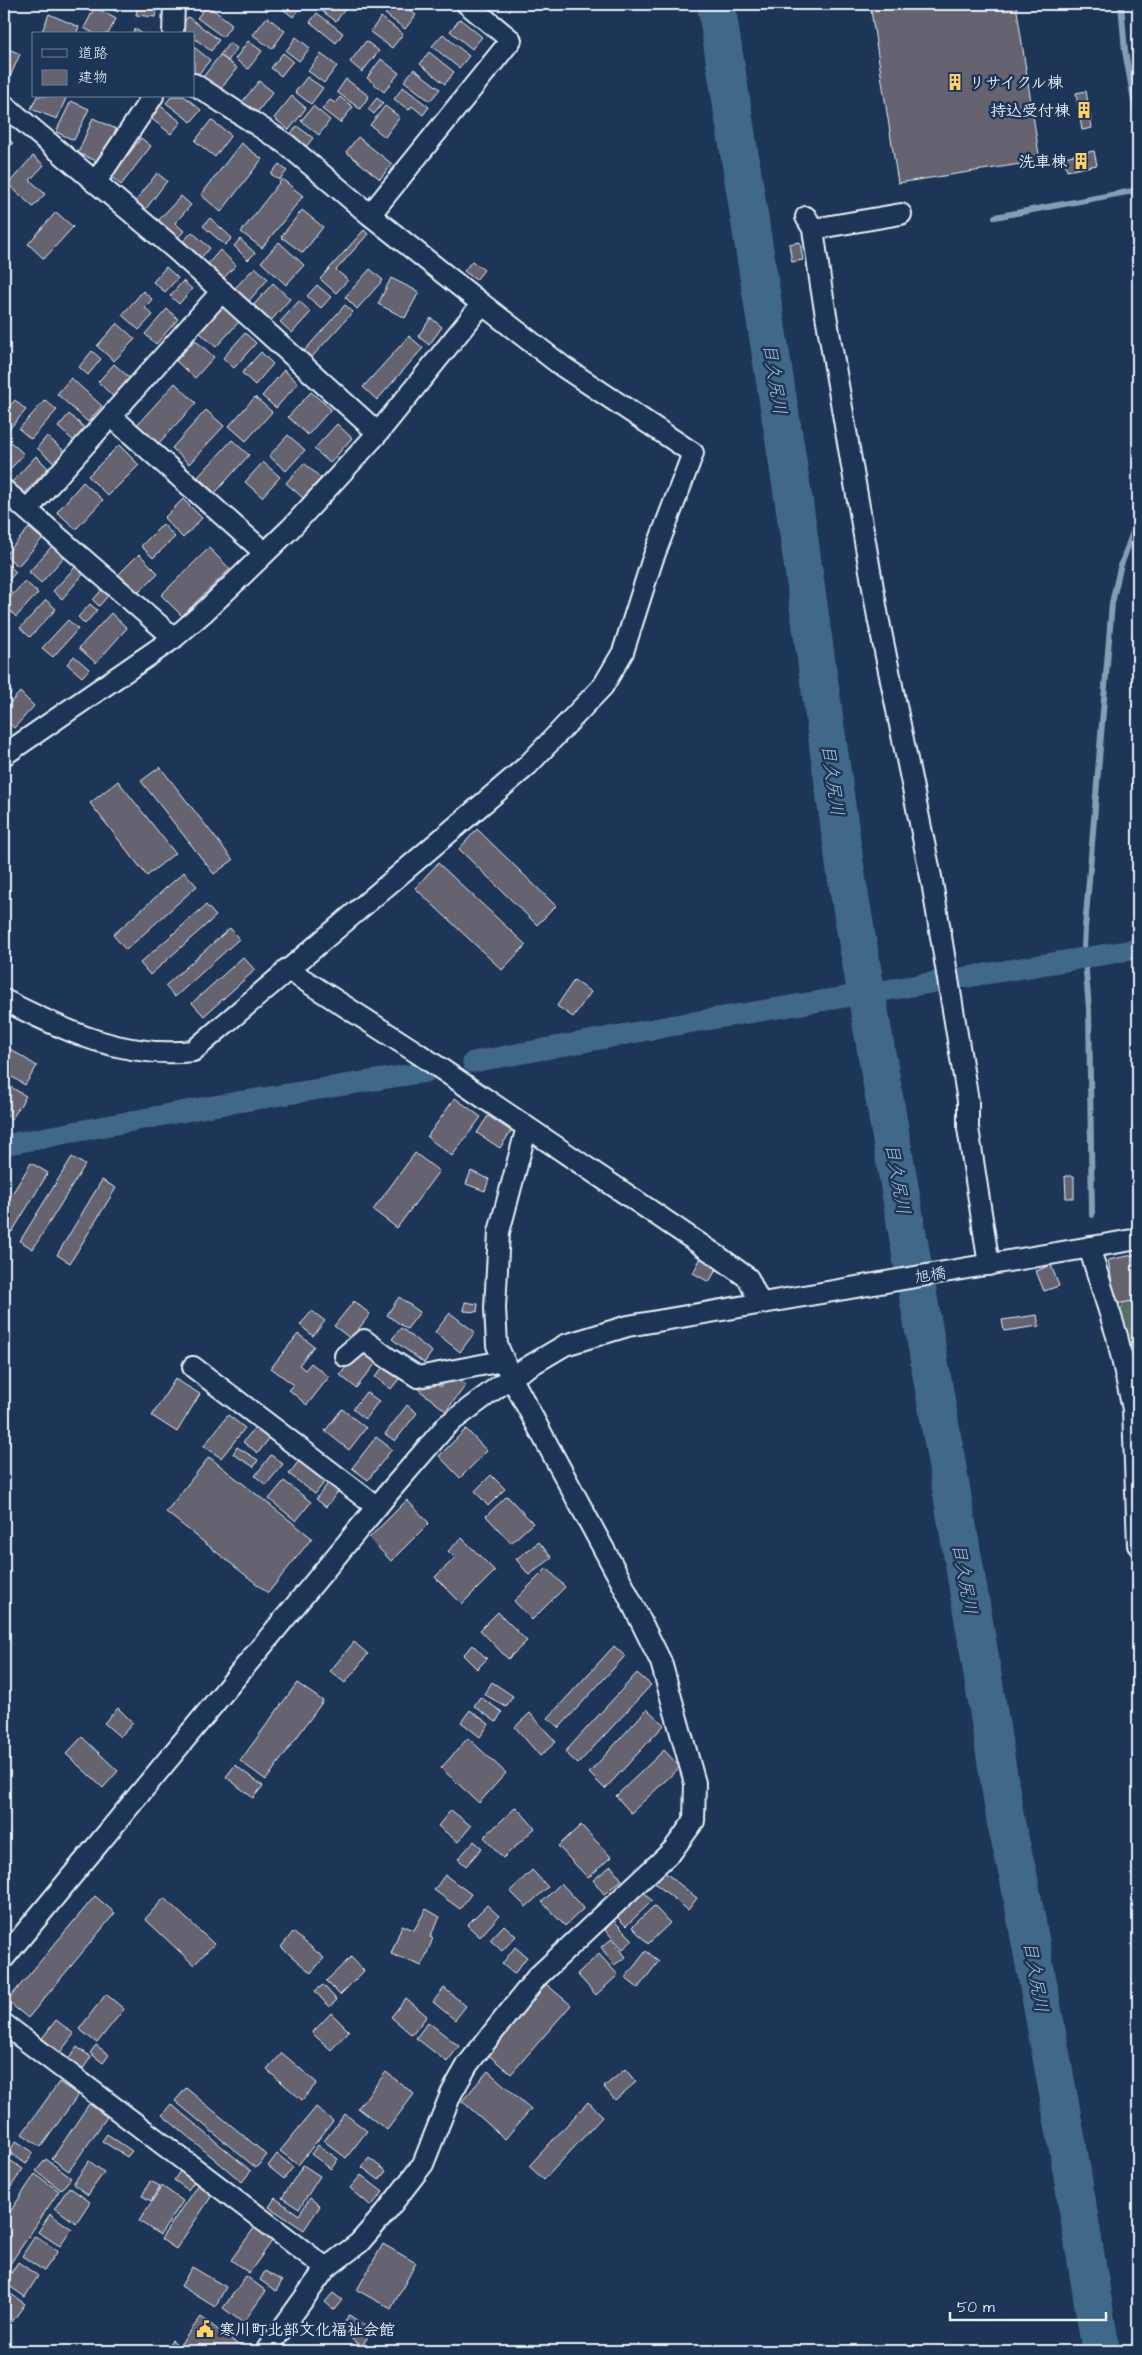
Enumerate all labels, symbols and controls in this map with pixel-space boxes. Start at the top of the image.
legend [32,32,195,98]
text: 道路 [78,43,108,64]
text: 建物 [78,67,108,88]
building icon: リサイクル棟 [945,72,965,92]
place label: リサイクル棟 [969,72,1064,94]
place label: 持込受付棟 [990,100,1071,122]
building icon: 持込受付棟 [1074,100,1094,120]
place label: 洗車棟 [1019,151,1068,173]
building icon: 洗車棟 [1071,151,1091,171]
water label: 目久尻川 [757,342,792,417]
water label: 目久尻川 [815,743,850,817]
water label: 目久尻川 [879,1141,916,1217]
street label: 旭橋 [913,1262,948,1288]
water label: 目久尻川 [946,1541,983,1617]
water label: 目久尻川 [1017,1939,1054,2015]
scale bar [950,2290,1106,2322]
text: 50 m [957,2297,995,2318]
public building icon: 寒川町北部文化福祉会館 [195,2319,215,2339]
place label: 寒川町北部文化福祉会館 [219,2319,395,2341]

